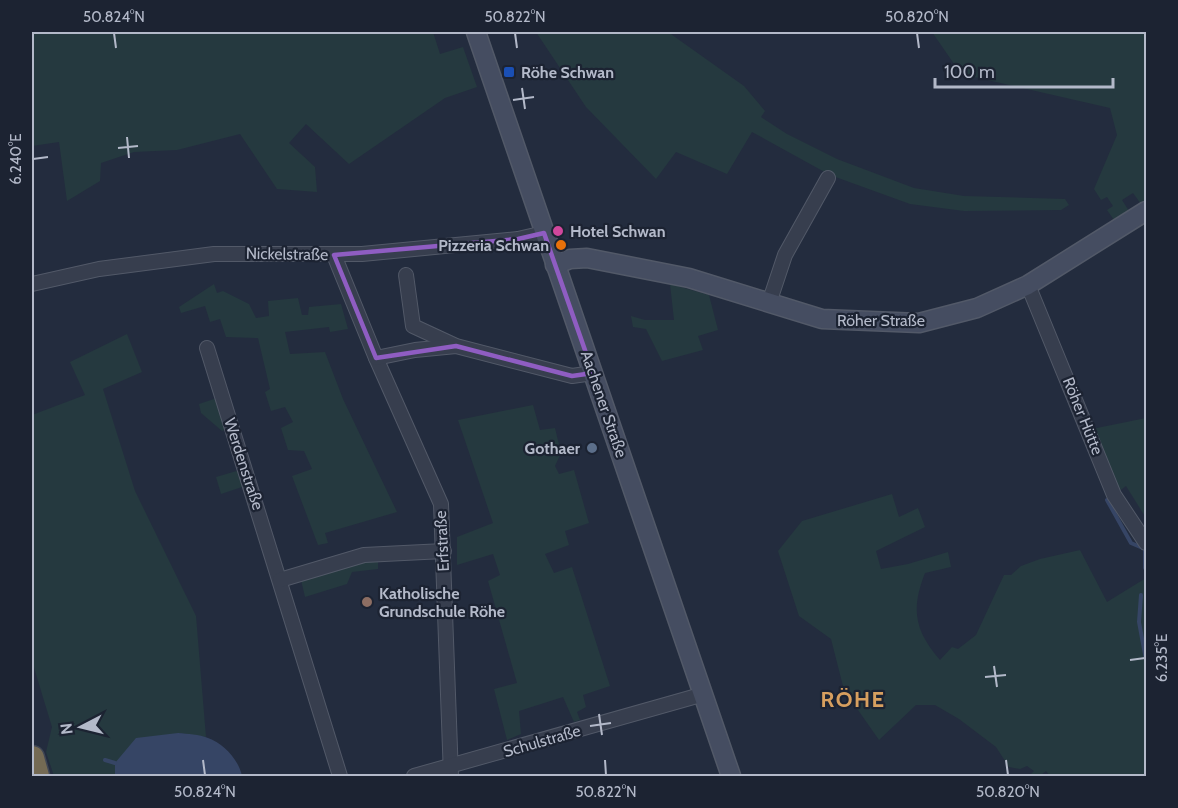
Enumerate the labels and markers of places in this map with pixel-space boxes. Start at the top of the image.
place label: Röhe Schwan [521,63,614,82]
marker: Röhe Schwan [502,65,516,79]
place label: Hotel Schwan [570,222,666,241]
marker: Hotel Schwan [551,224,565,238]
place label: Pizzeria Schwan [438,236,549,255]
marker: Pizzeria Schwan [554,238,568,252]
place label: Gothaer [525,439,581,458]
marker: Gothaer [585,441,599,455]
place label: Katholische Grundschule Röhe [379,584,505,621]
marker: Katholische Grundschule Röhe [360,595,374,609]

